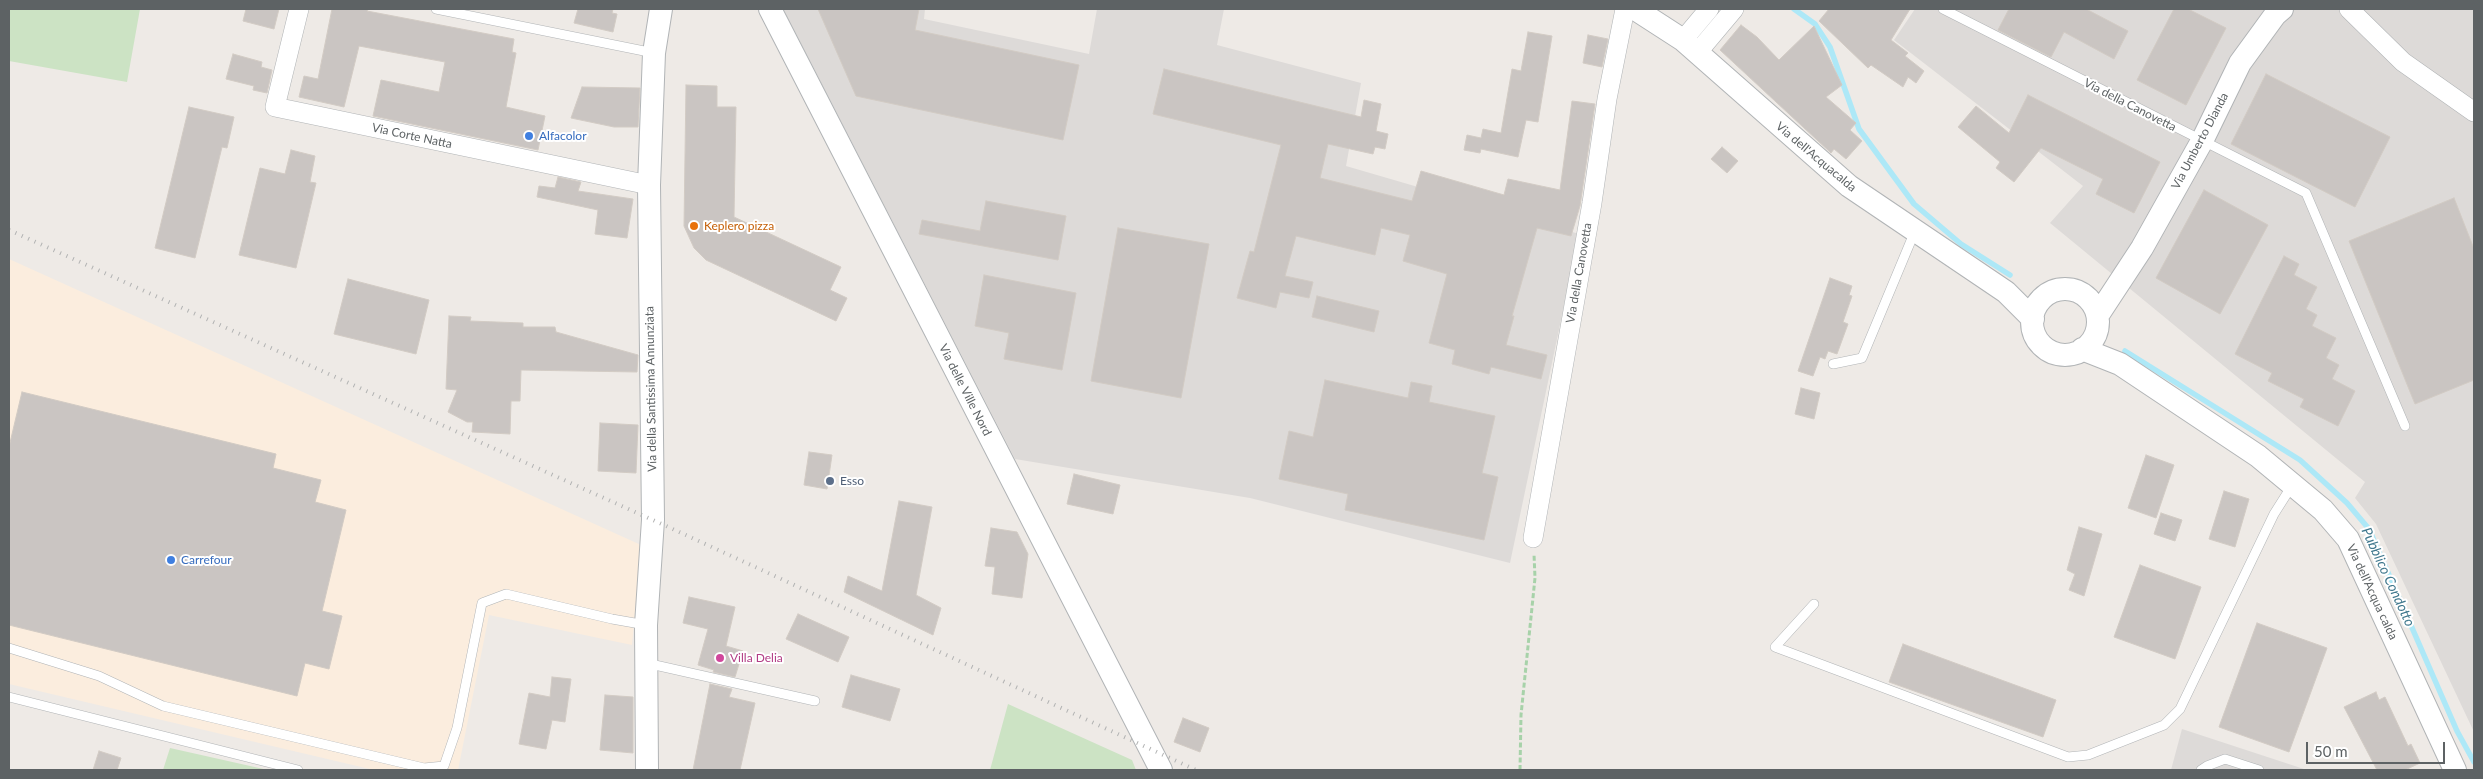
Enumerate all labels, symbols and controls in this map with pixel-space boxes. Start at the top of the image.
street label: Via della Canovetta [2081,76,2179,134]
street label: Via Umberto Dianda [2168,90,2232,192]
street label: Via dell'Acquacalda [1773,119,1859,195]
street label: Via Corte Natta [370,120,454,152]
place label: Alfacolor [539,129,586,143]
marker: Alfacolor [523,130,535,142]
place label: Keplero pizza [704,219,774,233]
marker: Keplero pizza [688,220,700,232]
street label: Via della Canovetta [1563,222,1595,324]
street label: Via della Santissima Annunziata [642,306,660,472]
street label: Via delle Ville Nord [936,342,994,438]
place label: Esso [840,474,864,488]
marker: Esso [824,475,836,487]
water label: Pubblico Condotto [2358,525,2418,629]
street label: Via dell'Acqua calda [2344,542,2400,642]
place label: Carrefour [181,553,232,567]
marker: Carrefour [165,554,177,566]
place label: Villa Delia [730,651,783,665]
marker: Villa Delia [714,652,726,664]
scale bar [2308,732,2447,764]
text: 50 m [2314,742,2348,760]

